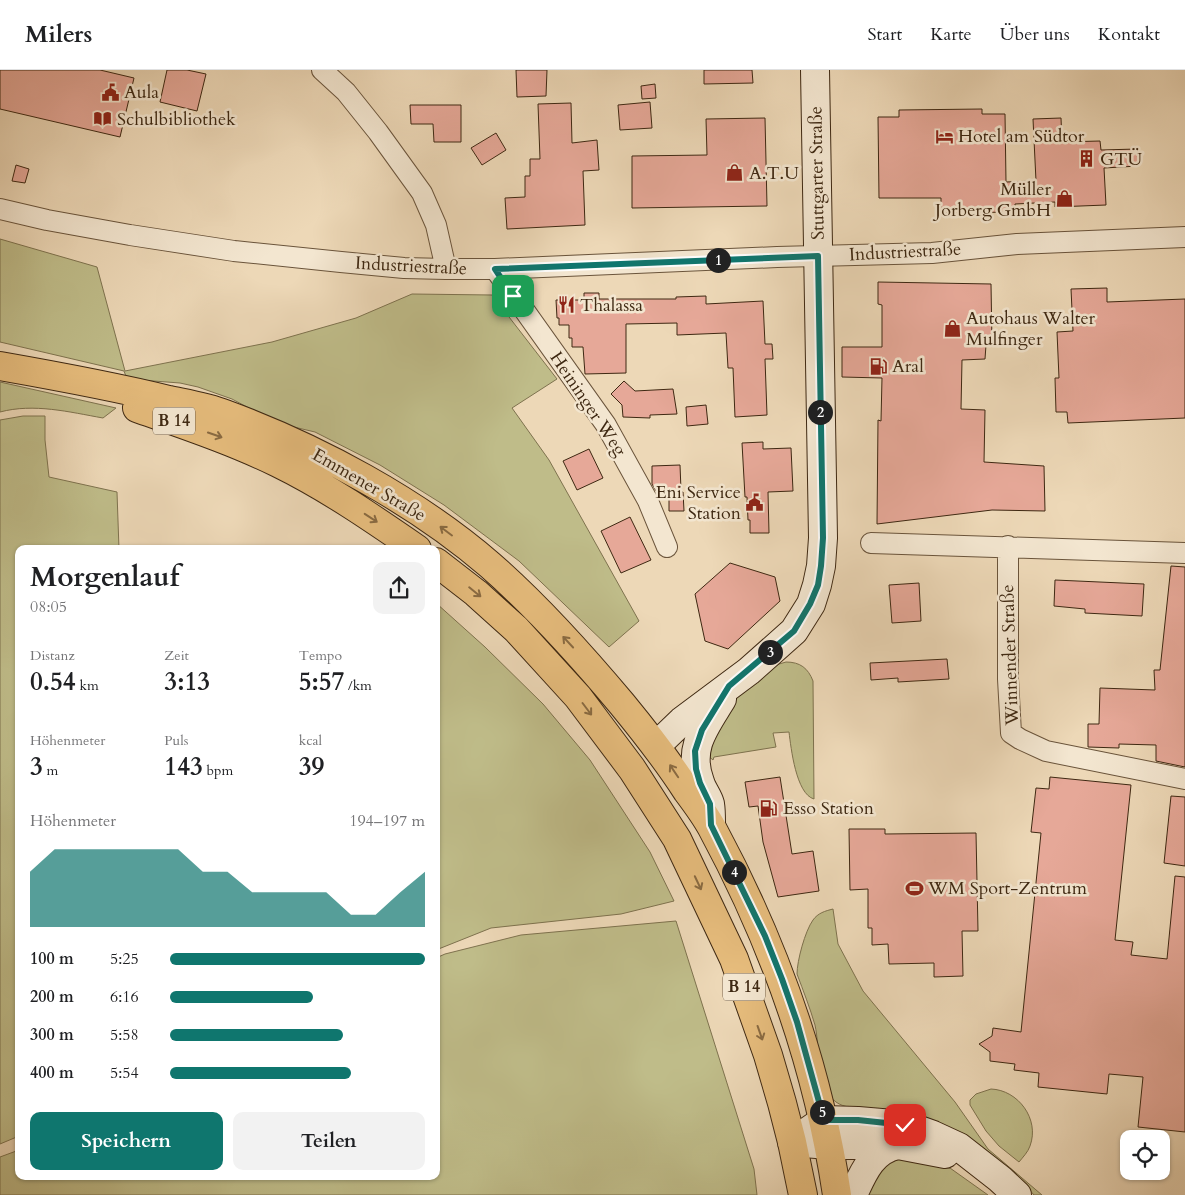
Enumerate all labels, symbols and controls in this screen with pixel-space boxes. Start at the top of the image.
text: Milers [25,18,92,51]
text: Start [867,22,902,47]
text: Karte [930,22,972,47]
text: Über uns [1000,22,1070,47]
text: Kontakt [1098,22,1160,47]
place label: Aula [124,80,159,105]
public building icon: Aula [100,82,120,102]
street label: Stuttgarter Straße [803,106,831,240]
place label: Schulbibliothek [117,107,236,132]
library icon: Schulbibliothek [93,109,113,129]
place label: Hotel am Südtor [958,124,1085,149]
hotel icon: Hotel am Südtor [934,126,954,146]
place label: GTÜ [1100,147,1142,172]
building icon: GTÜ [1076,149,1096,169]
place label: A.T.U [749,161,799,186]
shop icon: A.T.U [725,163,745,183]
place label: Müller Jorberg GmbH [932,177,1051,223]
shop icon: Müller Jorberg GmbH [1055,189,1075,209]
street label: Industriestraße [848,237,962,267]
pin: 1 [706,248,730,272]
street label: Industriestraße [354,251,468,281]
text: 1 [715,251,722,270]
pin [492,275,534,317]
icon: arrive [499,282,527,310]
place label: Thalassa [580,293,643,318]
restaurant icon: Thalassa [556,295,576,315]
place label: Autohaus Walter Mulfinger [966,306,1096,352]
shop icon: Autohaus Walter Mulfinger [942,318,962,338]
street label: Heininger Weg [544,347,633,462]
place label: Aral [892,354,924,379]
fuel station icon: Aral [868,356,888,376]
pin: 2 [808,400,832,424]
text: 2 [817,403,824,422]
road number: B 14 [153,408,195,434]
one-way arrow [206,431,222,440]
street label: Emmener Straße [308,442,430,528]
place label: Eni Service Station [655,480,742,526]
public building icon: Eni Service Station [745,492,765,512]
one-way arrow [363,513,377,523]
one-way arrow [439,526,453,536]
text: Morgenlauf [30,558,179,596]
button: share [373,562,425,614]
street label: Winnender Straße [995,584,1025,727]
one-way arrow [468,586,481,597]
text: 08:05 [30,596,67,618]
one-way arrow [562,637,574,649]
pin: 3 [758,640,782,664]
text: 3 [767,643,774,662]
text: Distanz [30,646,75,665]
text: Zeit [164,646,189,665]
text: Tempo [299,646,342,665]
text: 0.54 [30,665,76,699]
text: 3:13 [164,665,210,699]
text: 5:57 [299,665,344,699]
text: km [76,676,99,695]
text: /km [344,676,372,695]
one-way arrow [581,702,592,715]
text: Höhenmeter [30,731,105,750]
text: Puls [164,731,189,750]
text: kcal [299,731,322,750]
text: 3 [30,750,43,784]
text: 143 [164,750,203,784]
text: 39 [299,750,324,784]
text: m [43,761,58,780]
text: bpm [203,761,233,780]
one-way arrow [669,764,679,778]
place label: Esso Station [783,796,875,821]
fuel station icon: Esso Station [759,798,779,818]
text: Höhenmeter [30,810,116,832]
text: 194–197 m [349,810,425,832]
pin: 4 [722,860,746,884]
text: 4 [731,863,738,882]
one-way arrow [694,875,703,890]
place label: WM Sport-Zentrum [927,876,1088,901]
sports icon: WM Sport-Zentrum [904,878,924,898]
text: 100 m [30,948,74,970]
text: 5:25 [110,948,139,970]
road number: B 14 [723,974,765,1000]
text: 200 m [30,986,74,1008]
text: 6:16 [110,986,139,1008]
text: 300 m [30,1024,74,1046]
text: 5:58 [110,1024,139,1046]
one-way arrow [756,1025,765,1040]
text: 400 m [30,1062,74,1084]
text: 5:54 [110,1062,139,1084]
pin: 5 [810,1100,834,1124]
text: 5 [819,1103,826,1122]
pin [884,1104,926,1146]
icon: check [891,1111,919,1139]
button: Speichern [30,1112,223,1170]
button: Teilen [233,1112,425,1170]
map controls [1120,1130,1170,1180]
button: locate [1120,1130,1170,1180]

